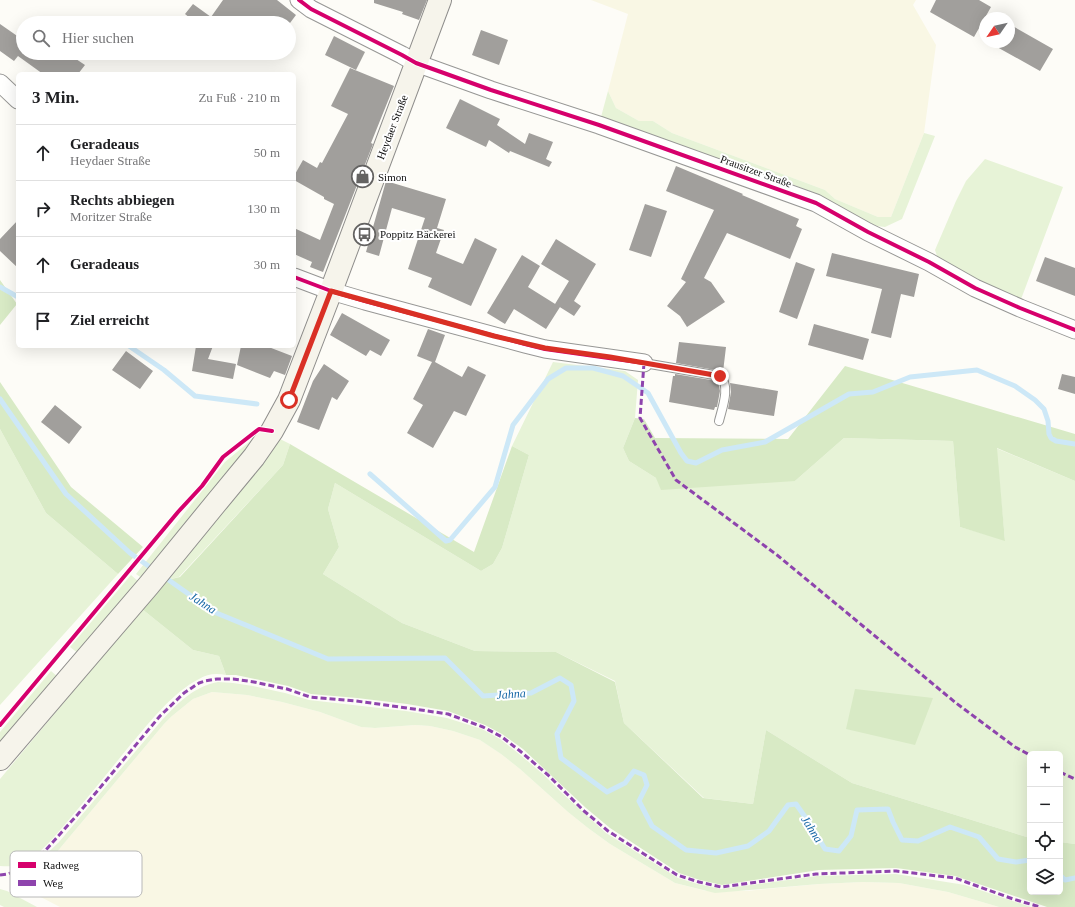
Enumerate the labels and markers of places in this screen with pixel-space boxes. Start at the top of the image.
shop icon: Simon [349,164,375,190]
place label: Simon [378,171,407,183]
bus stop icon: Poppitz Bäckerei [352,221,378,247]
place label: Poppitz Bäckerei [380,228,455,240]

